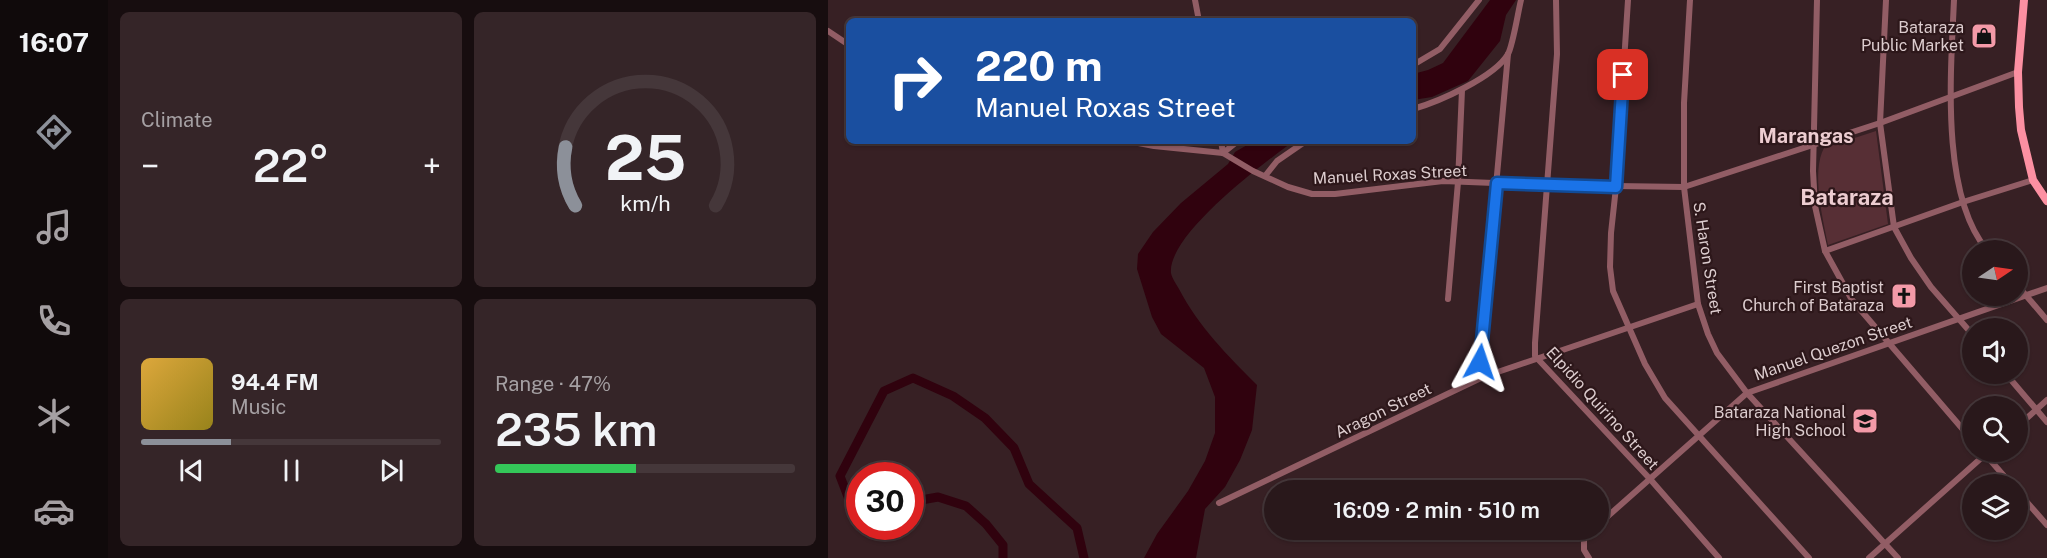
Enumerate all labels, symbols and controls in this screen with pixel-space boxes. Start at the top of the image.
place label: Bataraza Public Market [1861,18,1964,55]
shop icon: Bataraza Public Market [1969,21,1999,51]
text: 16:07 [19,26,89,58]
text: 220 m [975,41,1103,90]
icon: right [876,42,954,120]
pin [1597,49,1648,100]
icon: arrive [1606,58,1639,91]
text: Manuel Roxas Street [975,91,1236,123]
text: Climate [141,108,213,132]
icon: directions [33,111,75,153]
text: 25 [604,121,686,194]
district label: Marangas [1759,124,1853,148]
text: 22° [253,139,329,192]
text: − [141,147,159,185]
text: + [423,147,441,185]
street label: Manuel Roxas Street [1312,161,1468,188]
district label: Bataraza [1800,184,1894,210]
text: km/h [620,192,670,217]
street label: S. Haron Street [1689,200,1726,316]
icon: music [33,206,75,248]
north arrow [1962,240,2028,306]
map controls [1962,240,2028,540]
place label: First Baptist Church of Bataraza [1742,278,1884,315]
church icon: First Baptist Church of Bataraza [1889,281,1919,311]
icon: phone [33,300,75,342]
street label: Manuel Quezon Street [1752,312,1915,384]
button: sound [1962,318,2028,384]
position arrow [1448,330,1512,394]
street label: Elpidio Quirino Street [1542,343,1663,474]
text: 94.4 FM [231,369,319,395]
text: Range · 47% [495,372,611,396]
street label: Aragon Street [1332,379,1434,442]
icon: climate [33,395,75,437]
text: Music [231,395,286,419]
button: search [1962,396,2028,462]
text: 235 km [495,403,658,456]
place label: Bataraza National High School [1714,403,1846,440]
school or university icon: Bataraza National High School [1850,406,1880,436]
icon: previous [175,454,208,487]
icon: pause [275,454,308,487]
icon: next [375,454,408,487]
speed limit sign: 30 [846,462,924,540]
button: layers [1962,474,2028,540]
icon: car [33,490,75,532]
text: 16:09 · 2 min · 510 m [1333,497,1540,523]

